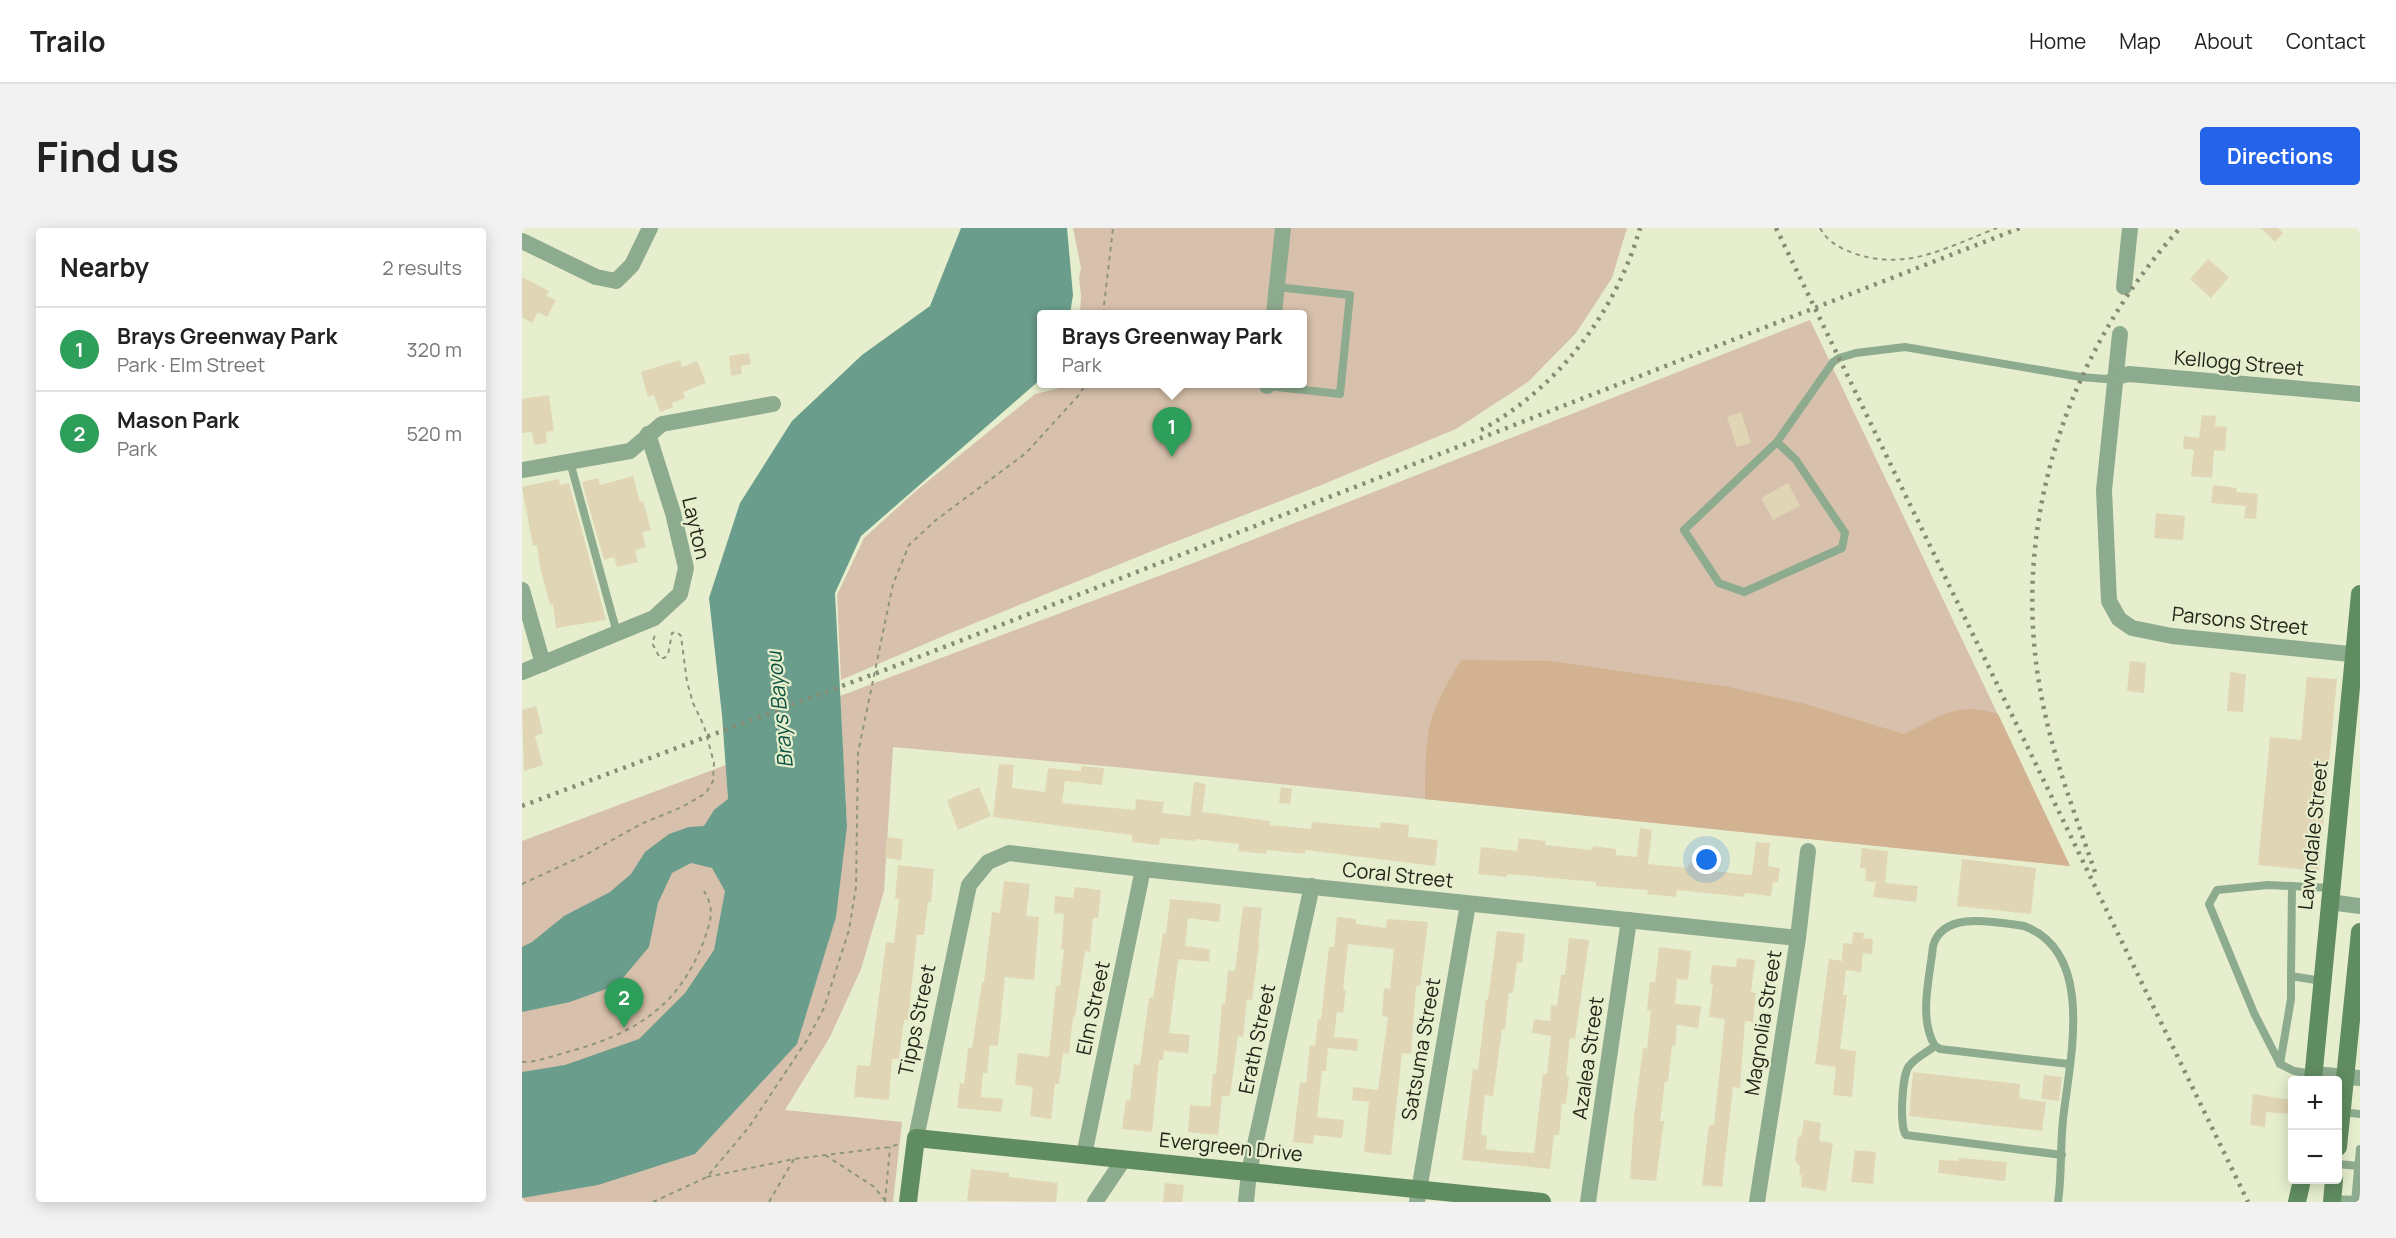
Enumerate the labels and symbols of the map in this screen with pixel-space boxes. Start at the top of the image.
street label: Kellogg Street [2173,343,2305,382]
pin: 1 [1152,408,1192,457]
street label: Layton [676,494,717,562]
street label: Parsons Street [2171,600,2310,641]
water label: Brays Bayou [759,649,799,770]
street label: Lawndale Street [2291,759,2334,911]
your location [1692,845,1721,874]
street label: Coral Street [1341,855,1455,894]
street label: Magnolia Street [1738,948,1787,1097]
street label: Elm Street [1069,958,1116,1058]
street label: Tipps Street [892,962,942,1078]
street label: Satsuma Street [1395,975,1446,1122]
pin: 2 [604,978,644,1028]
street label: Erath Street [1232,981,1281,1096]
street label: Azalea Street [1566,995,1609,1121]
street label: Evergreen Drive [1158,1126,1304,1167]

